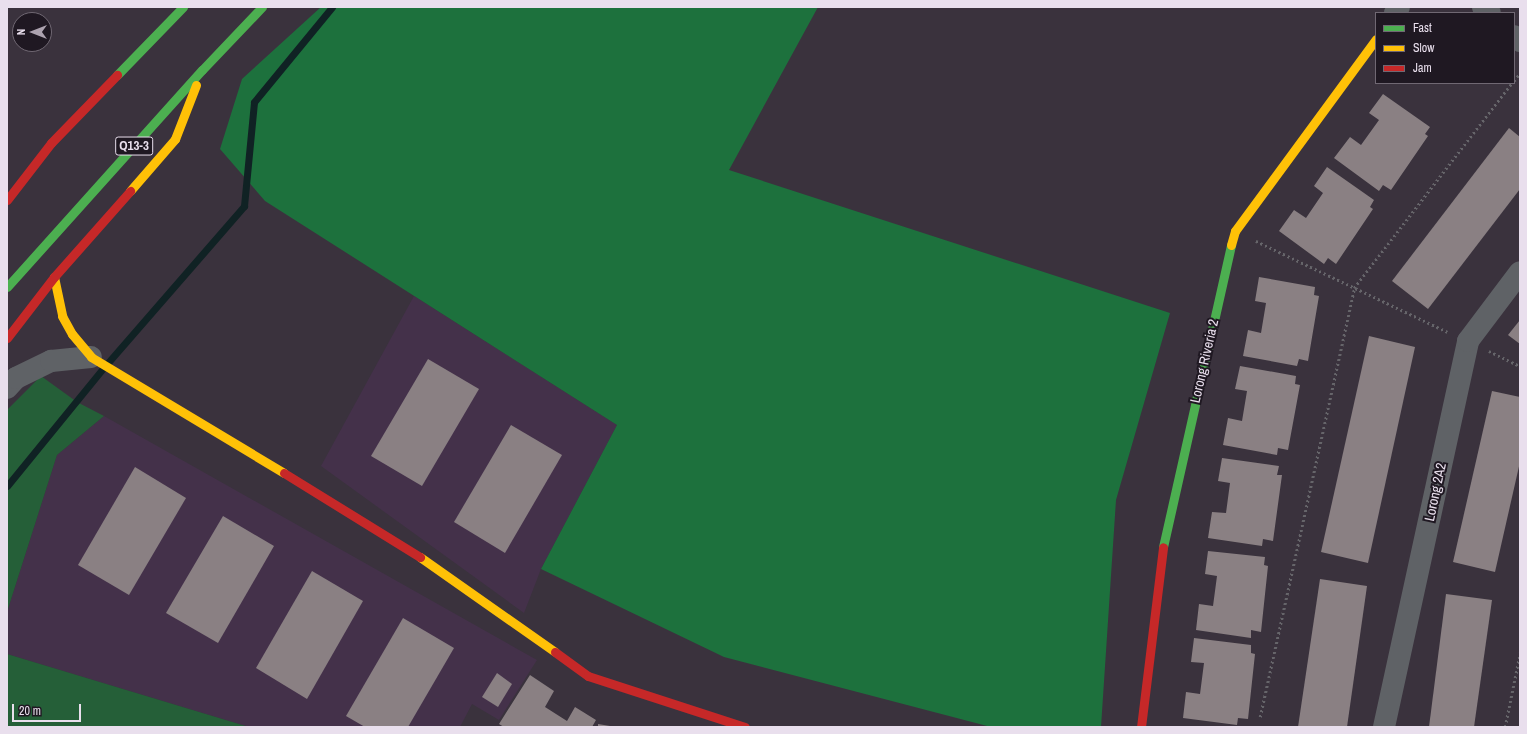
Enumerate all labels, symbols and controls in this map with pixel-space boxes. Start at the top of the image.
north arrow [12,12,52,52]
legend [1375,12,1515,84]
text: Fast [1413,20,1432,36]
text: N [14,29,28,35]
text: Slow [1413,40,1434,56]
text: Jam [1413,60,1432,76]
road number: Q13-3 [115,135,153,157]
street label: Lorong Riveria 2 [1186,317,1222,405]
street label: Lorong 2A2 [1421,461,1449,523]
scale bar [14,696,83,722]
text: 20 m [19,703,41,719]

